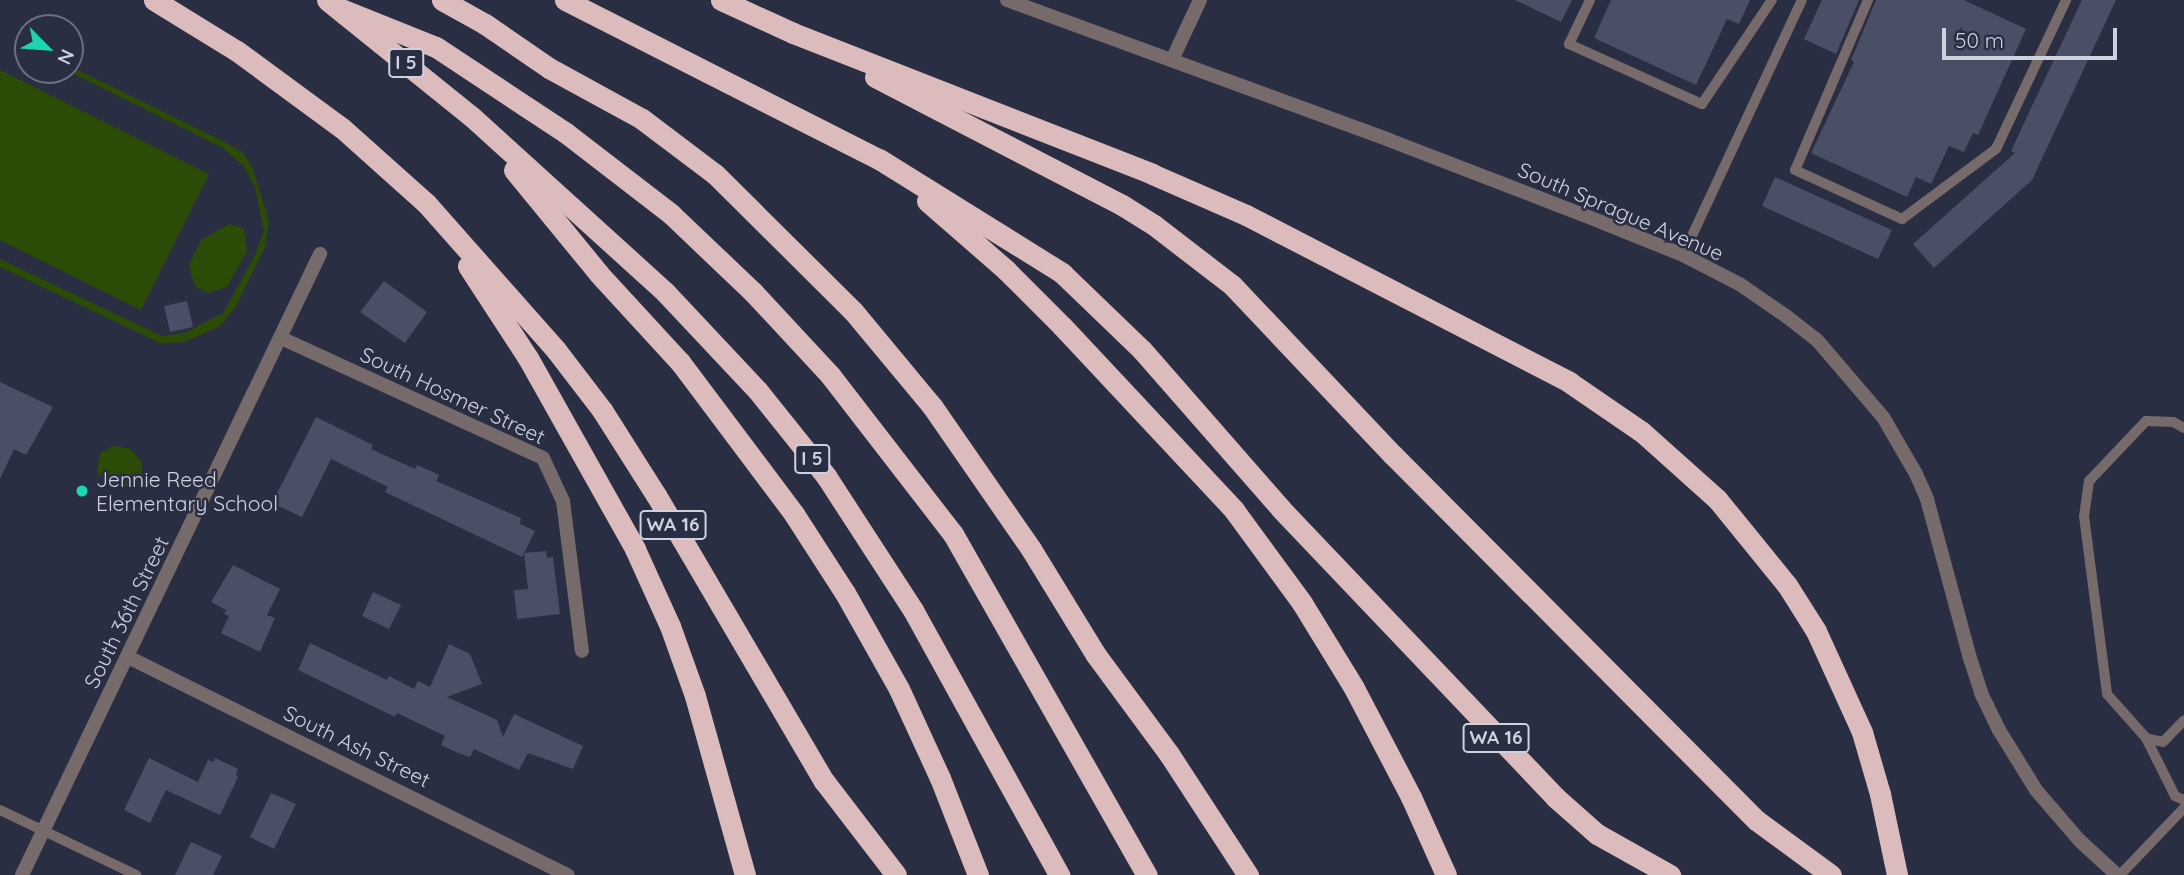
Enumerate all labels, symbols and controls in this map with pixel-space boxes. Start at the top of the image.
north arrow [14,14,84,84]
scale bar [1946,14,2121,58]
text: 50 m [1955,27,2004,53]
text: N [52,46,80,68]
road number: I 5 [387,48,425,78]
street label: South Sprague Avenue [1515,156,1727,266]
street label: South Hosmer Street [357,341,549,449]
road number: I 5 [793,444,831,474]
place label: Jennie Reed Elementary School [96,466,278,516]
marker: Jennie Reed Elementary School [74,483,90,499]
road number: WA 16 [638,510,708,540]
street label: South 36th Street [78,532,174,692]
street label: South Ash Street [280,700,434,792]
road number: WA 16 [1461,722,1531,754]

